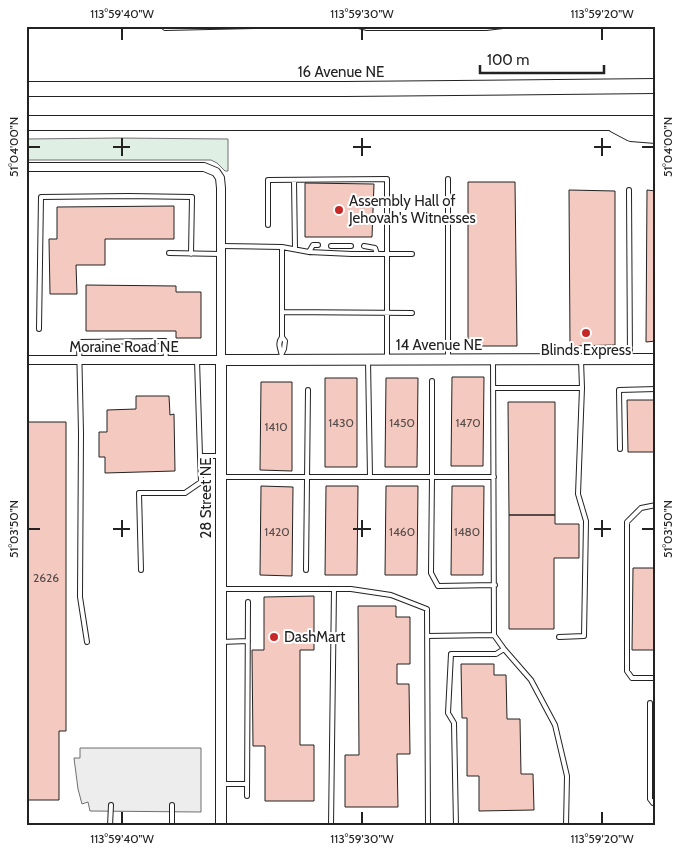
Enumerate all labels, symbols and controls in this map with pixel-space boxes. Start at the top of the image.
text: 113°59'40"W [90,6,154,21]
text: 113°59'30"W [330,6,394,21]
text: 113°59'20"W [570,6,634,21]
scale bar [480,42,603,74]
text: 100 m [487,51,529,69]
street label: 16 Avenue NE [298,63,384,81]
text: 51°04'00"N [6,117,21,177]
text: 51°04'00"N [660,117,675,177]
place label: Assembly Hall of Jehovah's Witnesses [348,192,476,227]
marker: Assembly Hall of Jehovah's Witnesses [333,204,345,216]
marker: Blinds Express [580,327,592,339]
street label: 14 Avenue NE [396,336,482,354]
street label: Moraine Road NE [69,338,179,356]
place label: Blinds Express [541,341,631,359]
house number: 1430 [328,415,354,430]
house number: 1450 [389,415,415,430]
house number: 1470 [455,415,481,430]
house number: 1410 [264,419,288,434]
street label: 28 Street NE [197,457,215,539]
text: 51°03'50"N [6,500,21,558]
text: 51°03'50"N [660,500,675,558]
house number: 1420 [264,524,290,539]
house number: 1460 [389,524,415,539]
house number: 1480 [454,524,480,539]
house number: 2626 [33,570,59,585]
place label: DashMart [284,628,345,646]
marker: DashMart [268,631,280,643]
text: 113°59'40"W [90,831,154,846]
text: 113°59'30"W [330,831,394,846]
text: 113°59'20"W [570,831,634,846]

